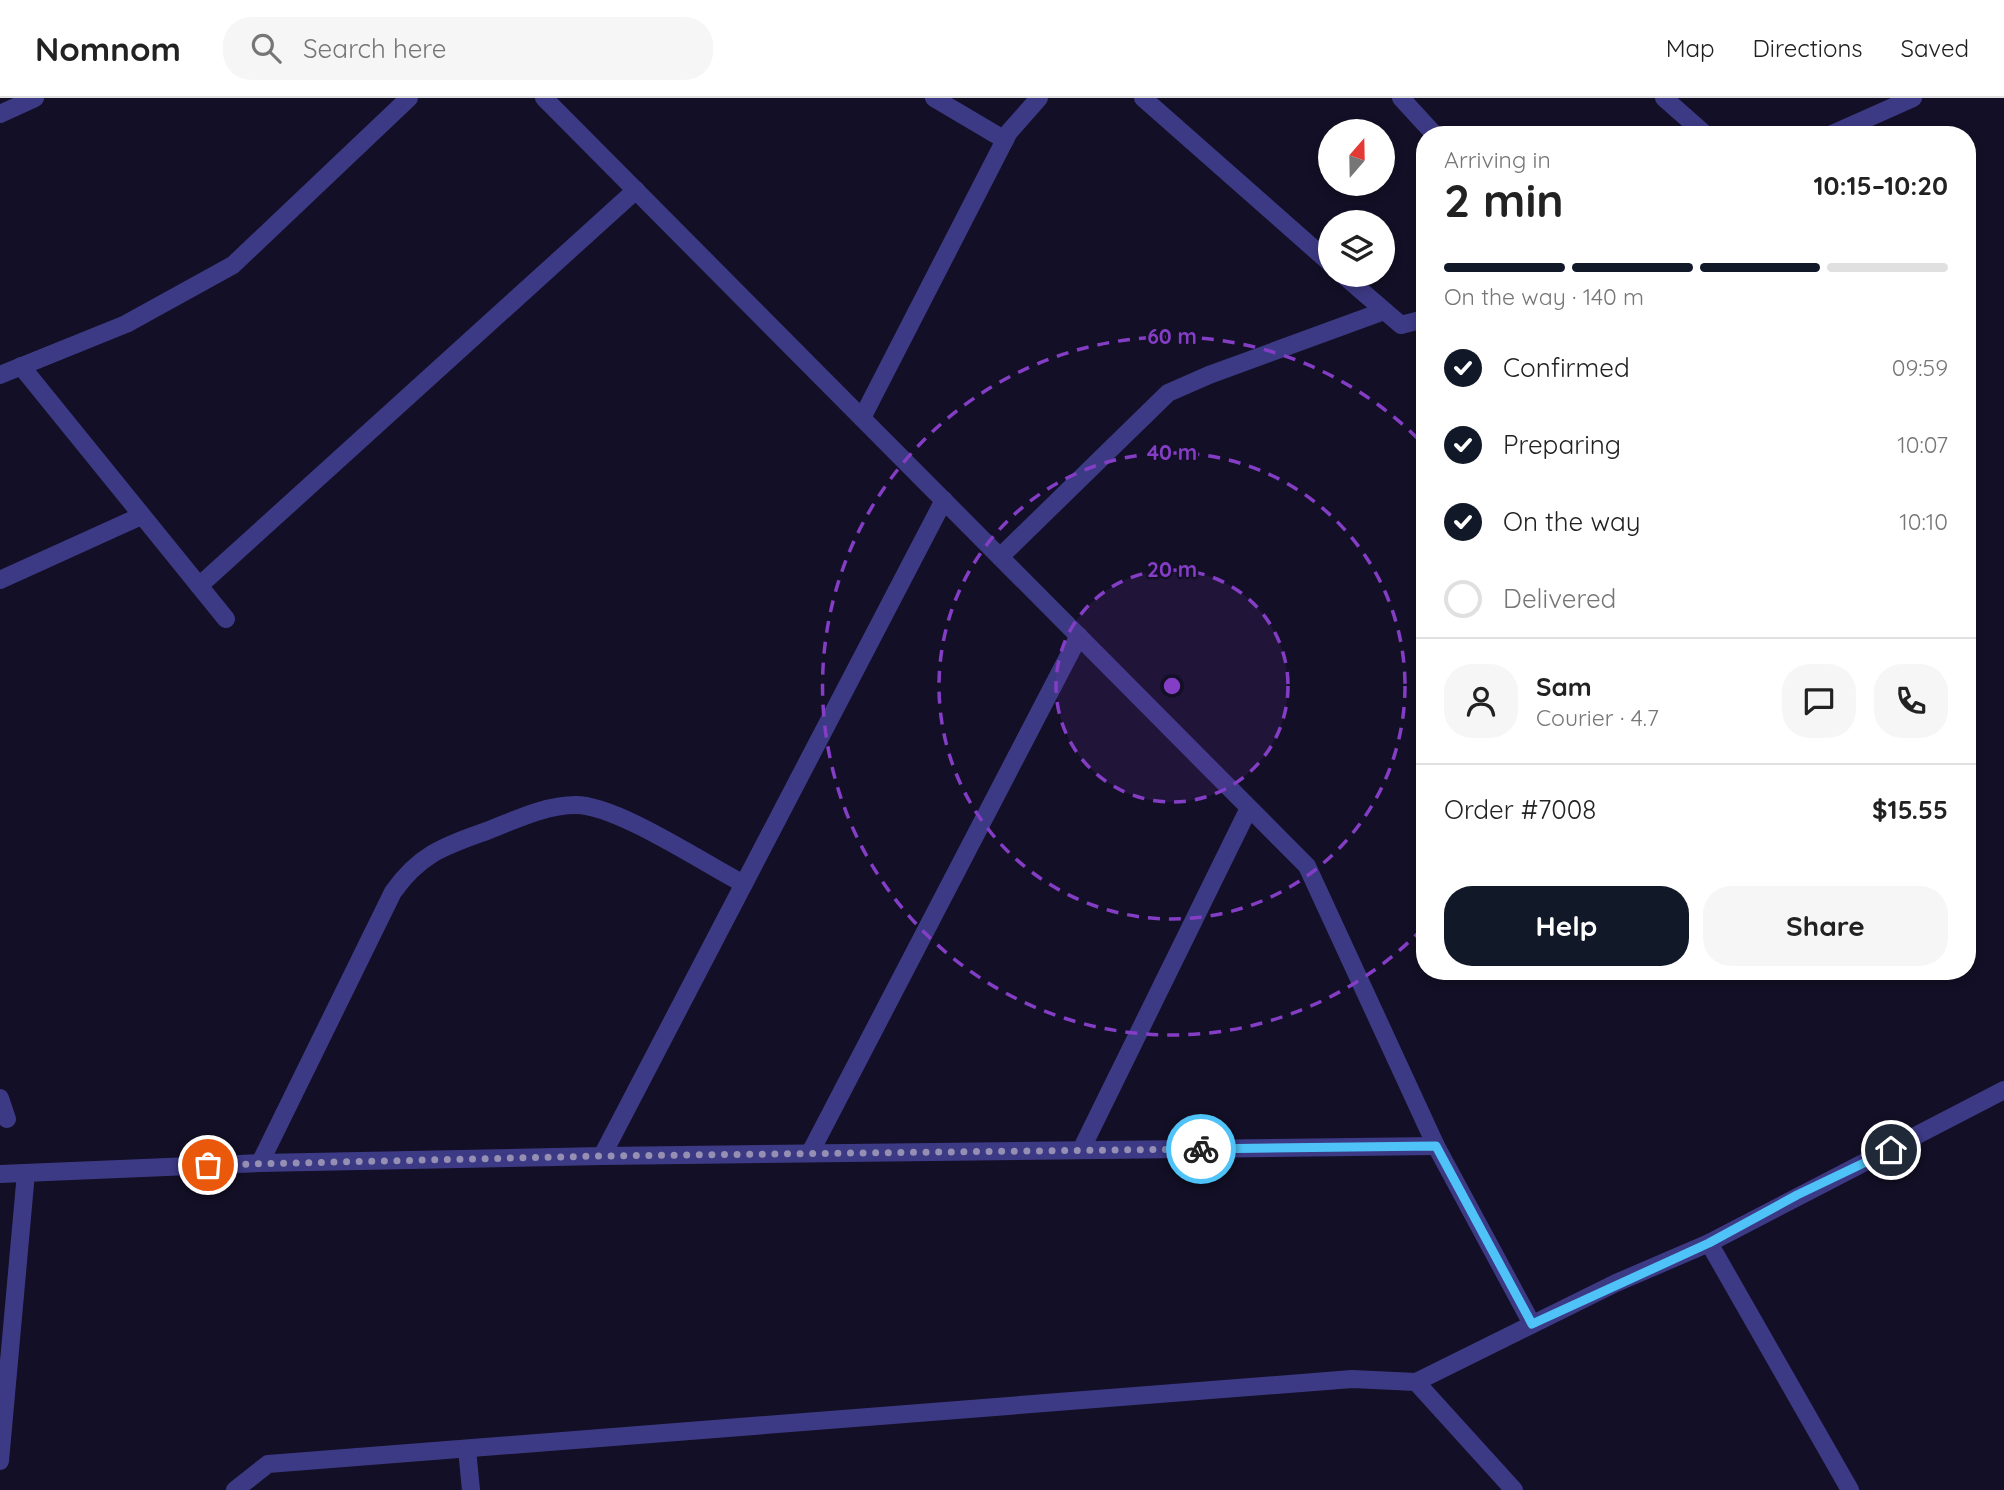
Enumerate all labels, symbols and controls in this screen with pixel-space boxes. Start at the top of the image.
search box [223,17,713,80]
text: Nomnom [35,28,181,69]
icon: search [247,29,285,67]
text: Search here [303,32,447,65]
text: Map [1666,33,1715,63]
text: Directions [1753,33,1863,63]
text: Saved [1901,33,1969,63]
north arrow [1318,119,1395,196]
map controls [1318,119,1395,287]
text: Arriving in [1444,145,1551,174]
text: 10:15–10:20 [1813,169,1948,202]
text: 2 min [1444,171,1564,229]
button: layers [1318,210,1395,287]
text: On the way · 140 m [1444,282,1644,311]
text: 60 m [1147,323,1197,349]
icon: check [1444,349,1482,387]
text: Confirmed [1503,351,1630,384]
text: 09:59 [1892,353,1948,382]
icon: check [1444,426,1482,464]
text: Preparing [1503,428,1621,461]
text: 10:07 [1897,430,1948,459]
text: 40 m [1147,439,1197,465]
icon: check [1444,503,1482,541]
text: On the way [1503,505,1641,538]
text: 10:10 [1899,507,1948,536]
text: 20 m [1147,556,1197,582]
text: Delivered [1503,582,1616,615]
button: person [1444,664,1518,738]
button: chat [1782,664,1856,738]
button: phone [1874,664,1948,738]
text: Sam [1536,670,1592,703]
centre of rings [1160,674,1184,698]
text: Courier · 4.7 [1536,703,1659,732]
text: Order #7008 [1444,793,1596,826]
text: $15.55 [1872,793,1948,826]
button: Help [1444,886,1689,966]
button: Share [1703,886,1948,966]
courier [1166,1114,1236,1184]
pin [1861,1120,1921,1180]
icon: bike [1182,1130,1220,1168]
icon: home [1872,1131,1910,1169]
pin [178,1135,238,1195]
icon: bag [189,1146,227,1184]

